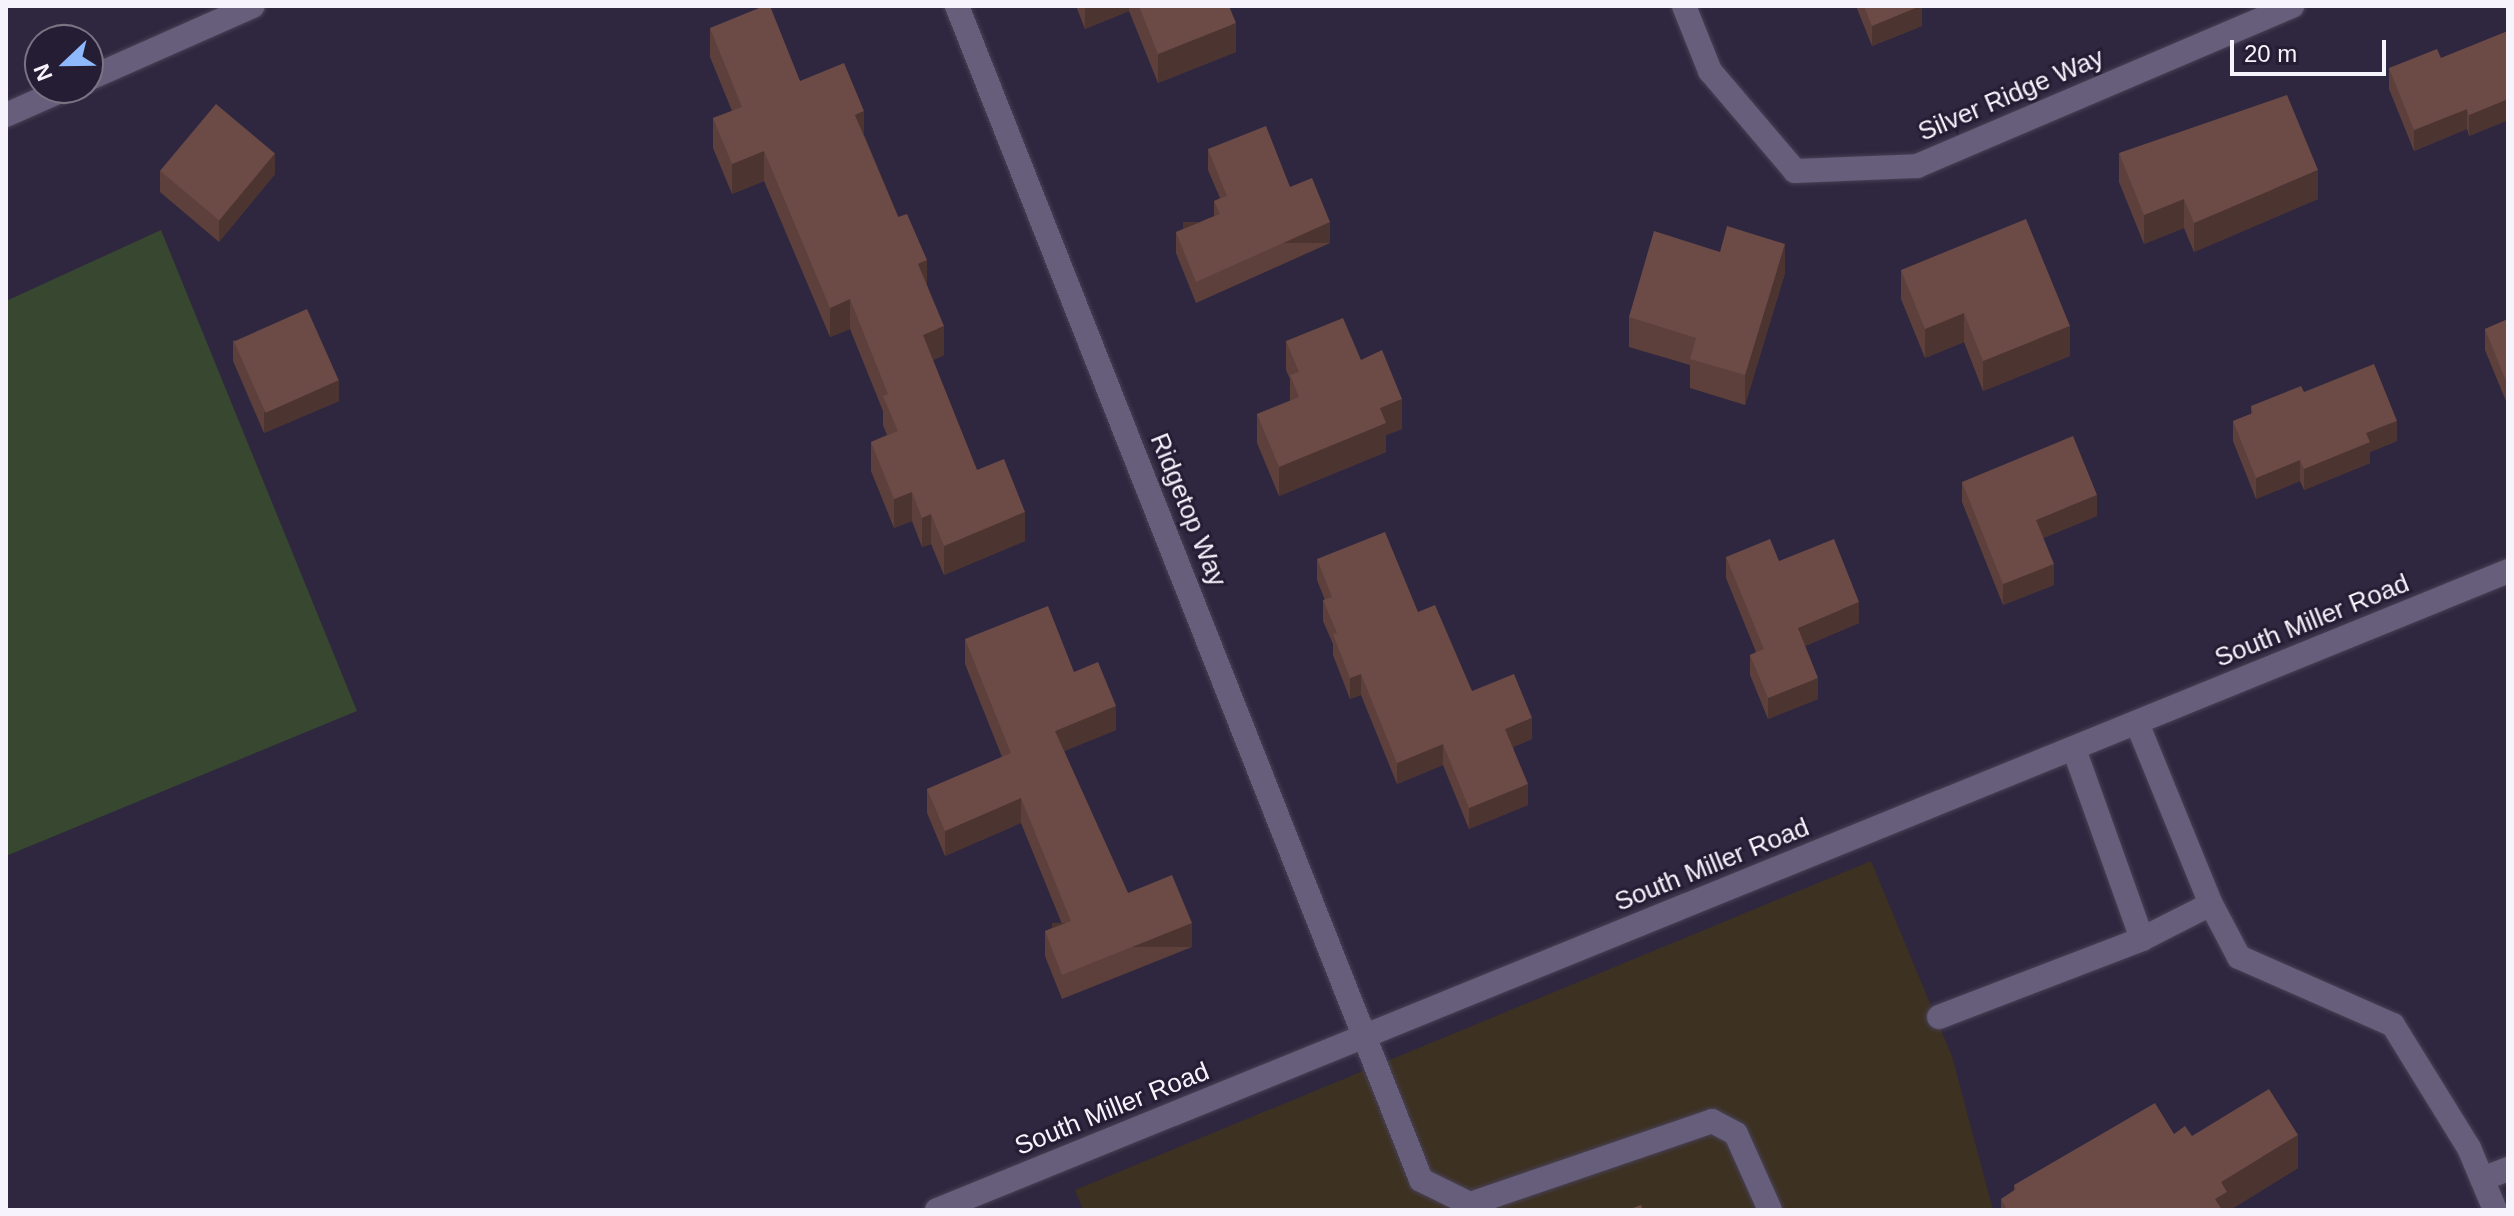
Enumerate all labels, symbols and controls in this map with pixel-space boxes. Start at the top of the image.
north arrow [24,24,104,104]
scale bar [2234,24,2390,74]
text: 20 m [2244,40,2297,67]
street label: Silver Ridge Way [1914,42,2108,148]
text: N [29,60,58,84]
street label: Ridgetop Way [1143,429,1233,591]
street label: South Miller Road [2210,568,2414,674]
street label: South Miller Road [1610,812,1814,918]
street label: South Miller Road [1010,1056,1214,1162]

